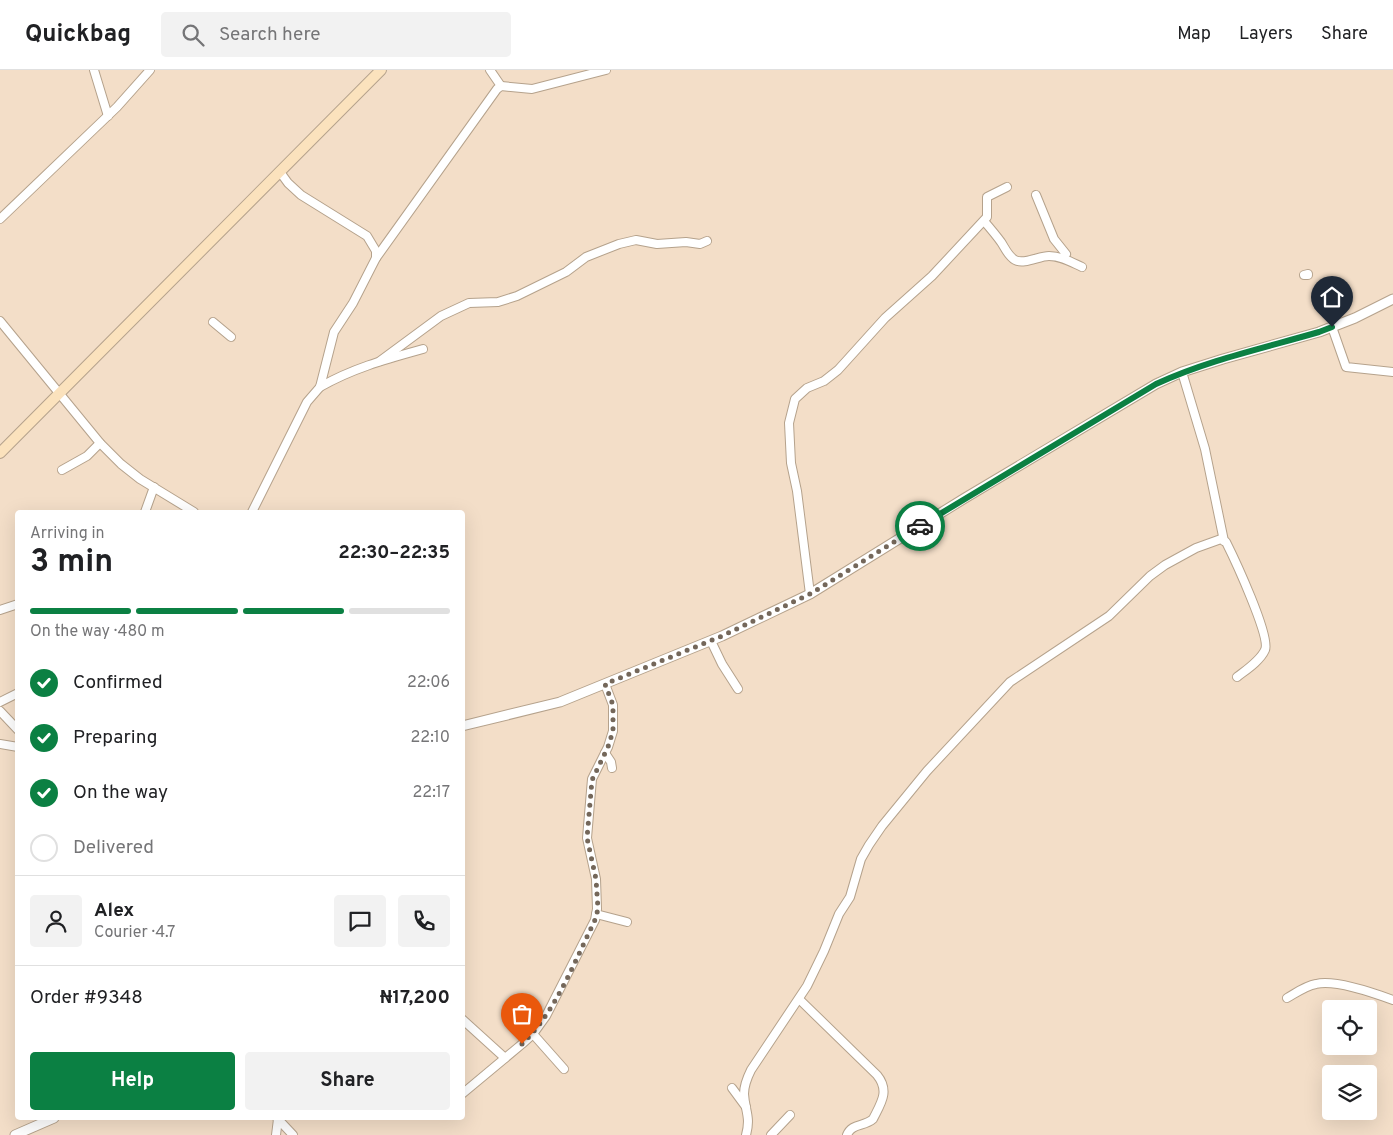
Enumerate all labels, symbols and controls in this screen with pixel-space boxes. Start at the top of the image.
search box [161,12,511,57]
text: Quickbag [25,20,131,50]
icon: search [179,21,207,49]
text: Search here [219,23,321,47]
text: Map [1177,23,1211,46]
text: Layers [1239,23,1293,46]
text: Share [1321,23,1368,46]
pin [1311,276,1353,327]
icon: home [1318,283,1346,311]
courier [895,501,945,551]
icon: car [906,512,934,540]
text: Arriving in [30,524,105,544]
text: 22:30–22:35 [338,541,450,565]
text: 3 min [30,543,113,583]
text: On the way · 480 m [30,622,165,642]
icon: check [30,669,58,697]
text: Confirmed [73,671,163,695]
text: 22:06 [407,673,450,693]
icon: check [30,724,58,752]
text: Preparing [73,726,157,750]
text: 22:10 [411,728,450,748]
icon: check [30,779,58,807]
text: On the way [73,781,168,805]
text: 22:17 [413,783,450,803]
text: Delivered [73,836,154,860]
button: person [30,895,82,947]
button: chat [334,895,386,947]
button: phone [398,895,450,947]
text: Alex [94,899,134,923]
text: Courier · 4.7 [94,923,175,943]
text: Order #9348 [30,986,143,1010]
text: ₦17,200 [380,986,450,1010]
pin [501,993,543,1044]
icon: bag [508,1000,536,1028]
map controls [1322,1000,1377,1120]
button: locate [1322,1000,1377,1055]
button: Help [30,1052,235,1110]
button: Share [245,1052,450,1110]
button: layers [1322,1065,1377,1120]

